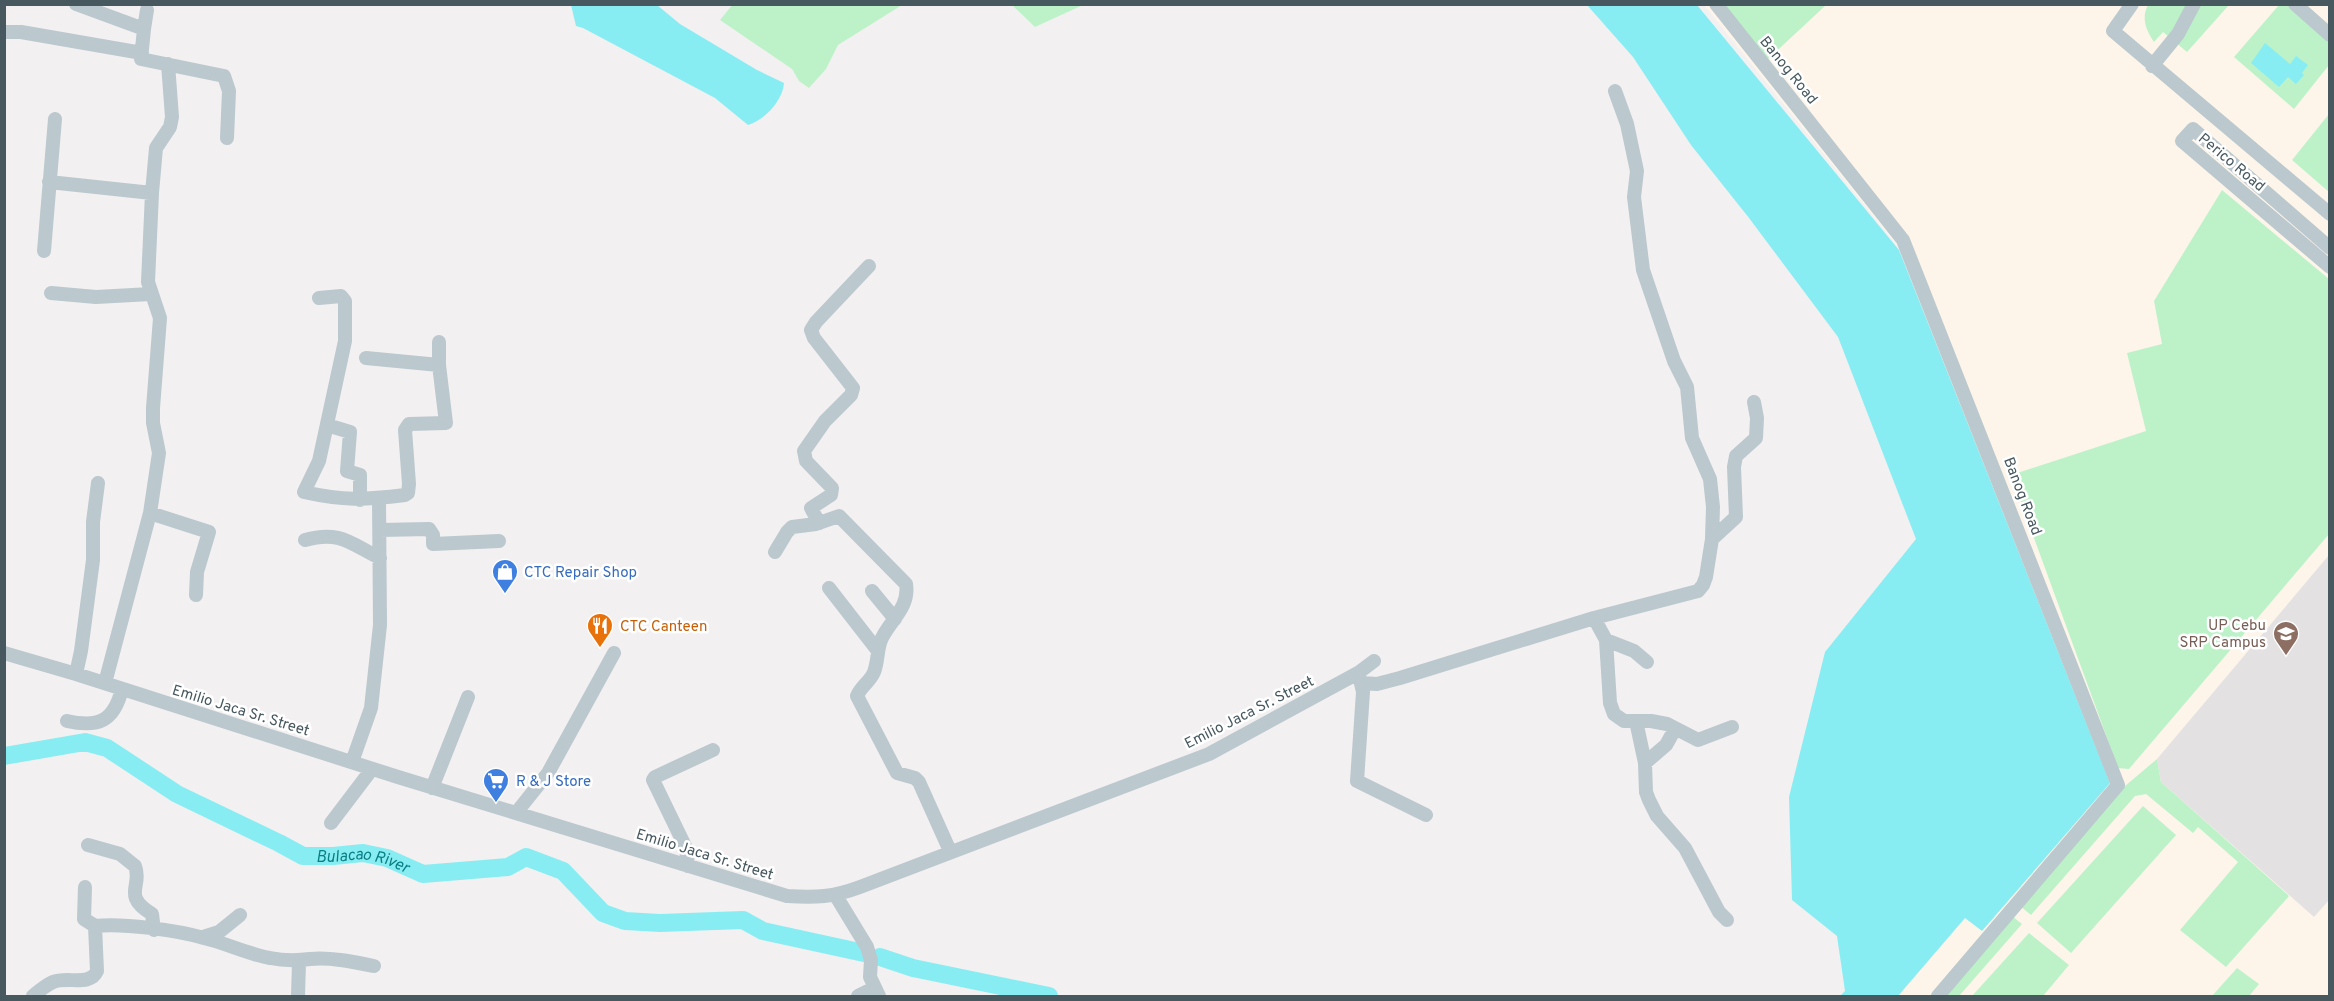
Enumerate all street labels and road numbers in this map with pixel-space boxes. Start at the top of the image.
street label: Banog Road [1755,33,1821,109]
street label: Perico Road [2194,130,2268,197]
street label: Banog Road [1998,455,2045,538]
street label: Emilio Jaca Sr. Street [1182,672,1318,754]
street label: Emilio Jaca Sr. Street [170,681,312,741]
street label: Emilio Jaca Sr. Street [634,825,776,885]

